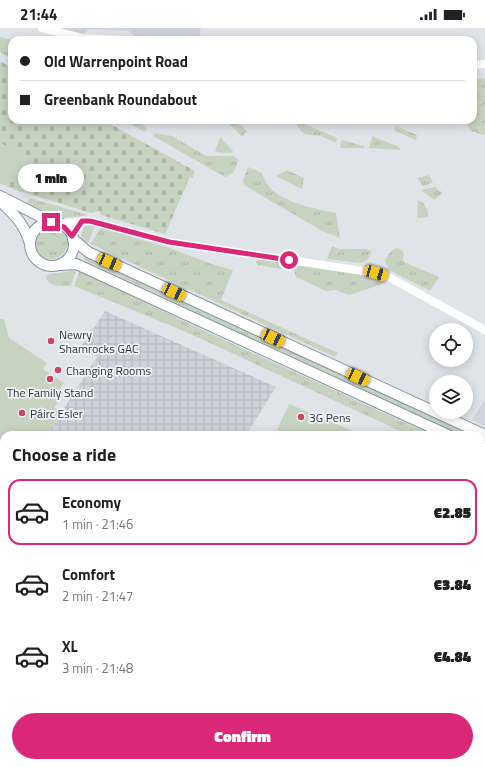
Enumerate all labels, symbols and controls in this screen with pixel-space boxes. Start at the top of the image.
text: 21:44 [20,3,57,26]
text: Old Warrenpoint Road [44,50,188,73]
text: Greenbank Roundabout [44,88,197,111]
callout: 1 min [18,164,84,192]
text: 1 min [35,168,67,188]
route end [42,213,60,231]
route start [280,251,298,269]
car [96,252,122,272]
car [363,264,389,282]
car [161,281,187,303]
map controls [429,323,473,419]
button: locate [429,323,473,367]
place label: Newry Shamrocks GAC [59,325,139,358]
car [260,327,286,349]
marker: Newry Shamrocks GAC [46,336,56,346]
place label: Changing Rooms [66,361,151,380]
marker: Changing Rooms [53,365,63,375]
car [345,366,371,388]
marker: The Family Stand [45,374,55,384]
button: layers [429,375,473,419]
place label: The Family Stand [7,383,93,402]
place label: Páirc Esler [30,404,83,423]
marker: Páirc Esler [17,408,27,418]
place label: 3G Pens [309,408,351,427]
marker: 3G Pens [296,412,306,422]
text: Choose a ride [12,441,116,468]
text: Economy [62,491,121,514]
icon: car [14,494,50,530]
text: €2.85 [434,501,471,524]
text: 1 min · 21:46 [62,514,133,534]
text: Comfort [62,563,115,586]
icon: car [14,566,50,602]
text: €3.84 [434,573,471,596]
text: 2 min · 21:47 [62,586,133,606]
text: XL [62,635,78,658]
icon: car [14,638,50,674]
text: €4.84 [434,645,471,668]
text: 3 min · 21:48 [62,658,133,678]
button: Confirm [12,713,473,759]

